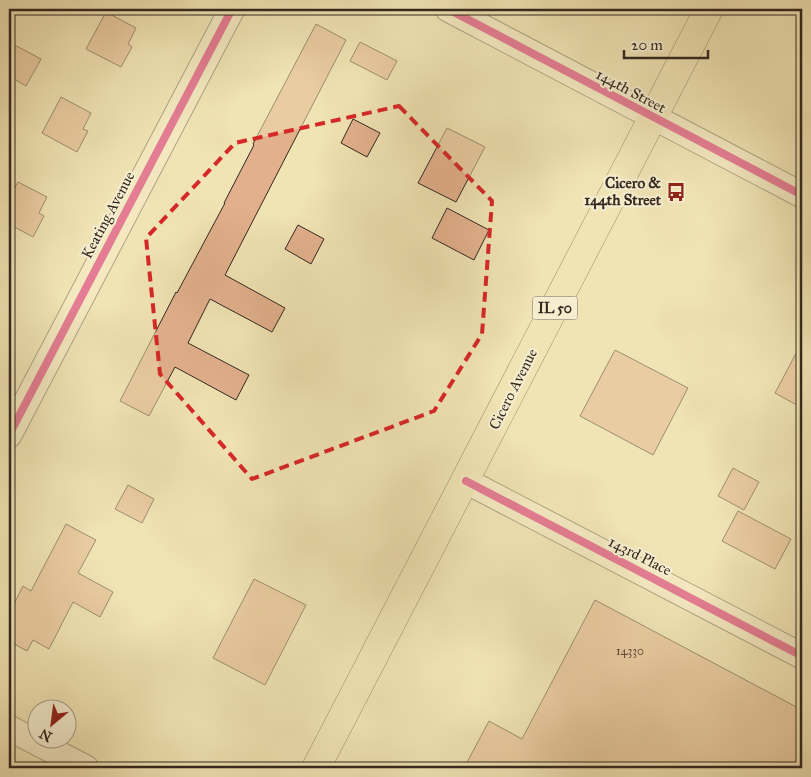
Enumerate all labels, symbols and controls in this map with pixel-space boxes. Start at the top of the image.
scale bar [624,28,707,60]
text: 20 m [631,36,663,54]
street label: 144th Street [593,65,670,117]
street label: Keating Avenue [78,168,138,262]
place label: Cicero & 144th Street [584,174,662,210]
bus stop icon: Cicero & 144th Street [665,181,687,203]
road number: IL 50 [532,296,578,320]
street label: Cicero Avenue [485,346,541,432]
street label: 143rd Place [606,533,674,579]
house number: 14330 [616,644,644,658]
north arrow [28,700,78,750]
text: N [37,725,55,745]

